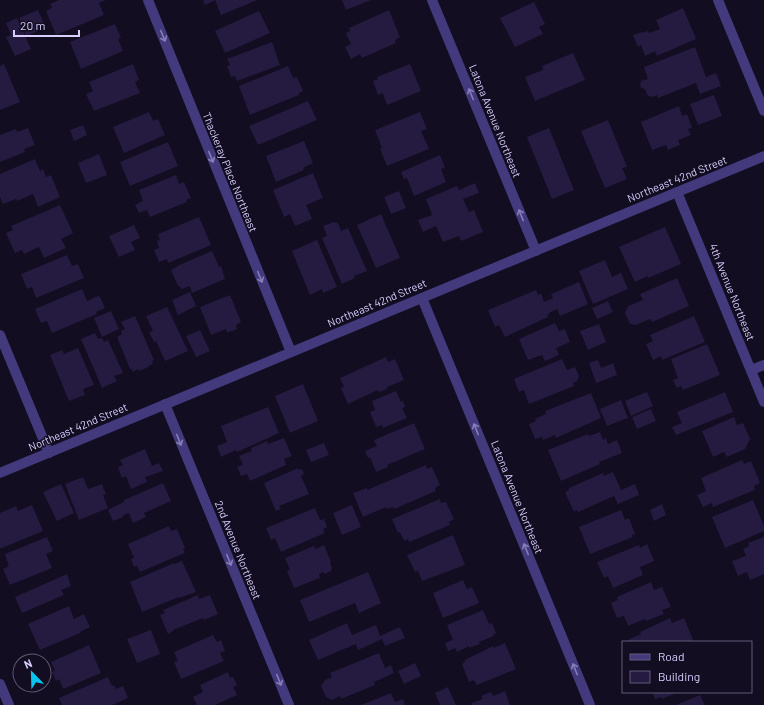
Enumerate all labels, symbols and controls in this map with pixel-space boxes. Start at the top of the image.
scale bar [14,12,79,38]
text: 20 m [20,18,46,32]
one-way arrow [159,30,167,42]
street label: Latona Avenue Northeast [467,62,524,179]
one-way arrow [467,89,475,101]
street label: Thackeray Place Northeast [200,110,260,234]
one-way arrow [208,150,216,162]
street label: Northeast 42nd Street [625,153,729,204]
one-way arrow [516,209,524,221]
street label: 4th Avenue Northeast [707,241,758,342]
one-way arrow [257,271,265,283]
street label: Northeast 42nd Street [325,276,428,329]
street label: Northeast 42nd Street [26,400,129,453]
one-way arrow [472,423,479,435]
one-way arrow [176,434,184,446]
street label: Latona Avenue Northeast [489,438,546,555]
street label: 2nd Avenue Northeast [213,499,264,601]
one-way arrow [521,543,529,555]
one-way arrow [226,554,233,566]
legend [622,641,752,693]
text: Road [658,649,685,663]
north arrow [12,653,52,693]
text: N [22,656,34,671]
one-way arrow [571,663,579,675]
text: Building [658,669,700,683]
one-way arrow [275,674,283,686]

